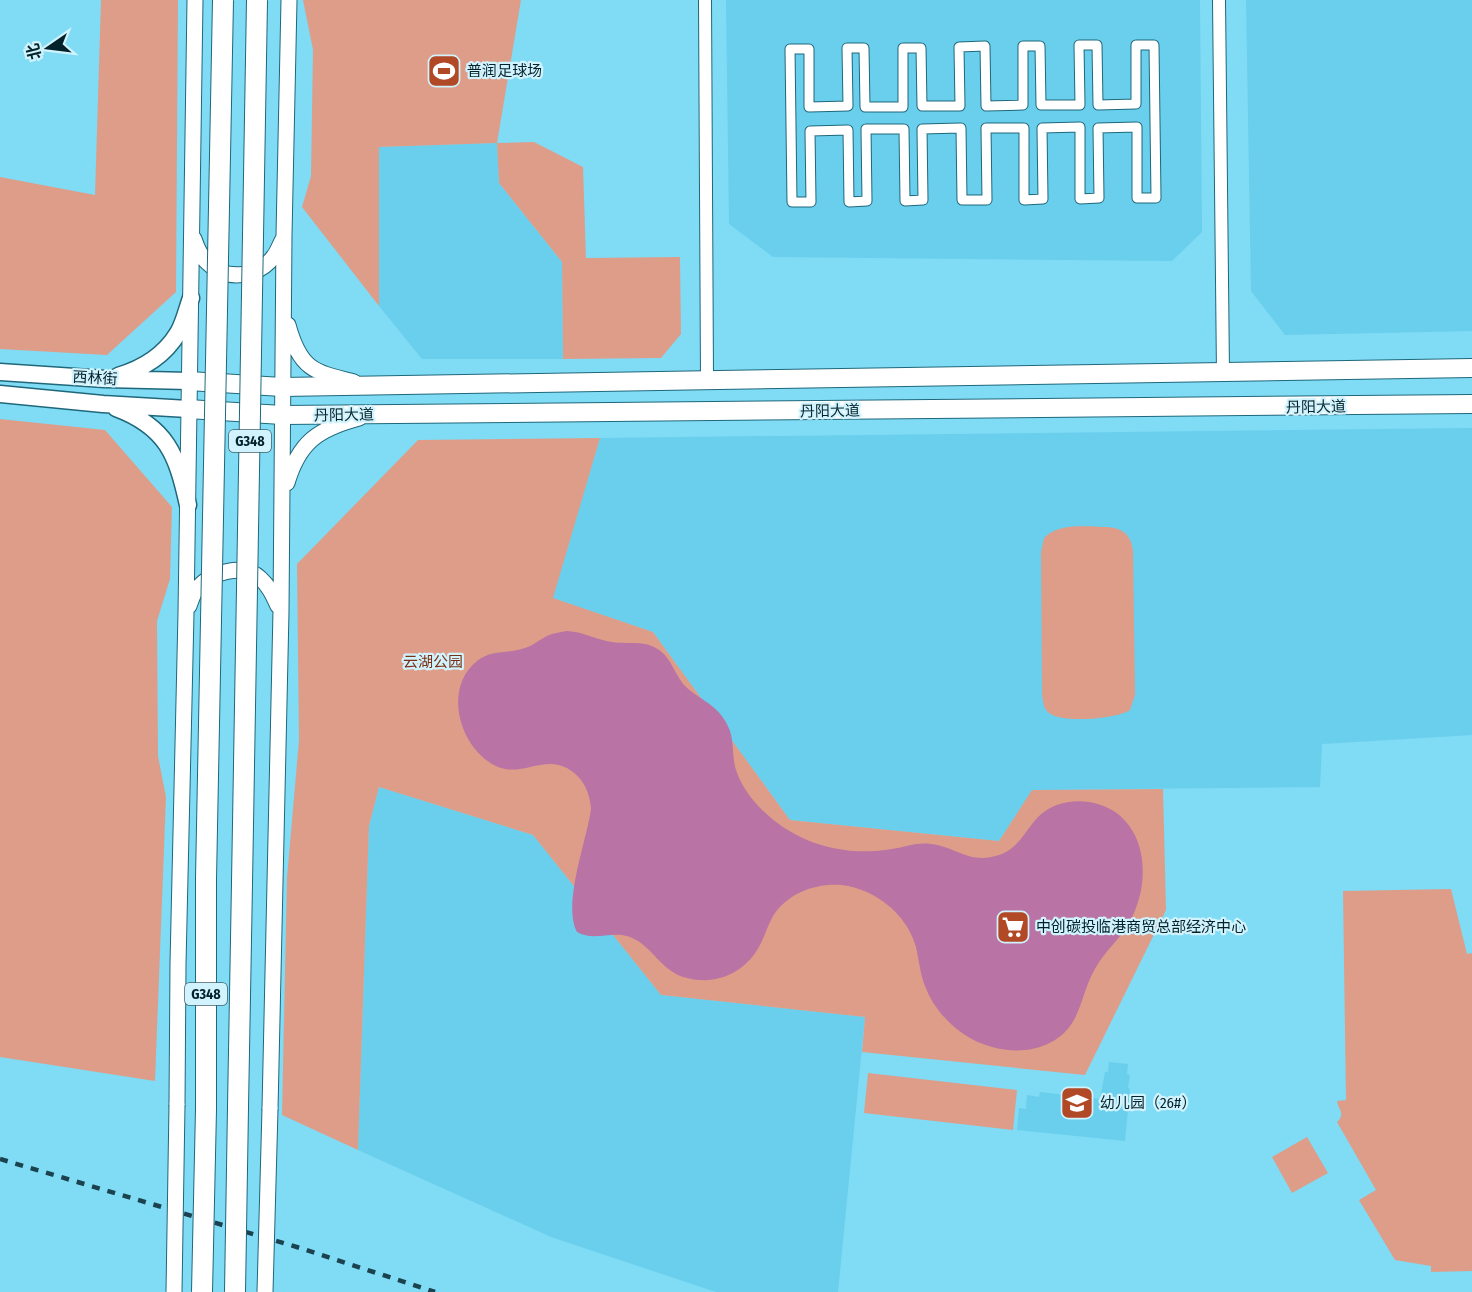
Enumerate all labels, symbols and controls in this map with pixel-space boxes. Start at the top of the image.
north arrow [18,18,78,78]
text: 北 [23,41,45,62]
sports icon: 普润足球场 [426,53,462,89]
place label: 普润足球场 [467,62,542,80]
street label: 西林街 [72,368,118,388]
street label: 丹阳大道 [1286,397,1346,417]
street label: 丹阳大道 [800,401,860,421]
street label: 丹阳大道 [314,405,374,425]
road number: G348 [229,430,271,452]
park label: 云湖公园 [403,653,463,671]
supermarket icon: 中创碳投临港商贸总部经济中心 [995,909,1031,945]
place label: 中创碳投临港商贸总部经济中心 [1036,918,1246,936]
road number: G348 [185,983,227,1005]
school or university icon: 幼儿园（26#） [1059,1085,1095,1121]
place label: 幼儿园（26#） [1100,1094,1196,1112]

